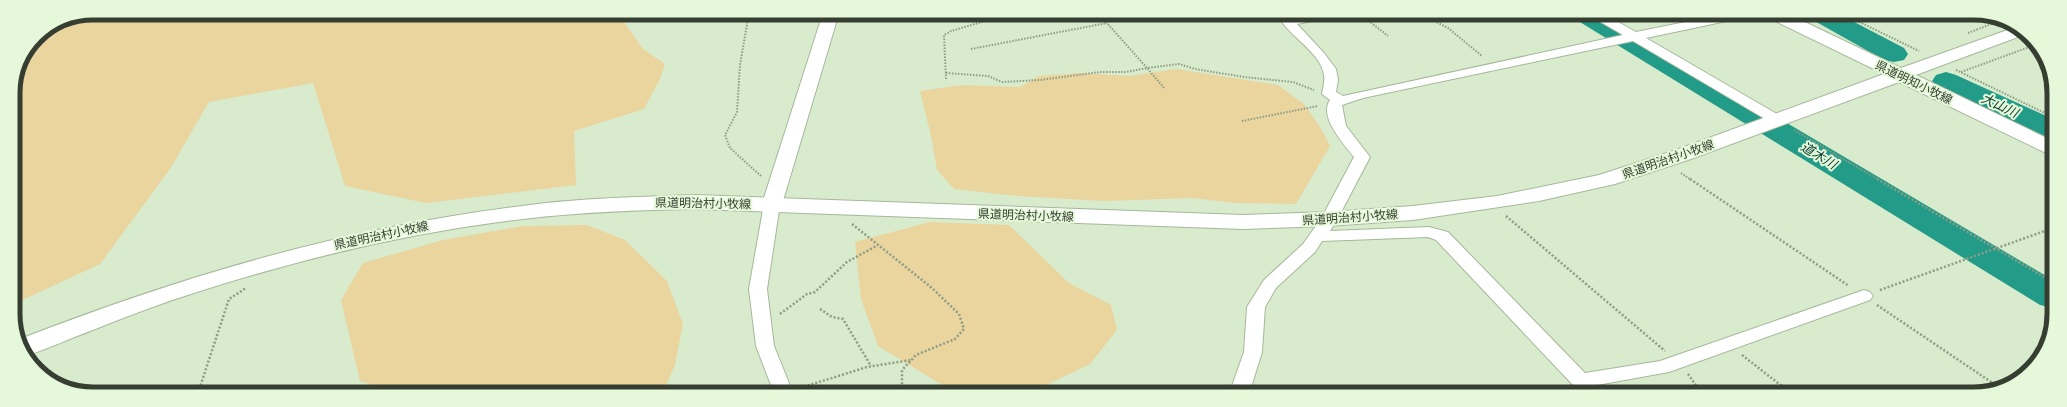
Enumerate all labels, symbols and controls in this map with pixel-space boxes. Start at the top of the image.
street label: 県道明知小牧線 [1873,57,1955,107]
water label: 大山川 [1979,90,2023,121]
street label: 県道明治村小牧線 [1620,136,1716,182]
water label: 道木川 [1798,138,1842,173]
street label: 県道明治村小牧線 [655,195,751,211]
street label: 県道明治村小牧線 [978,206,1074,224]
street label: 県道明治村小牧線 [1302,206,1398,228]
street label: 県道明治村小牧線 [332,218,430,252]

